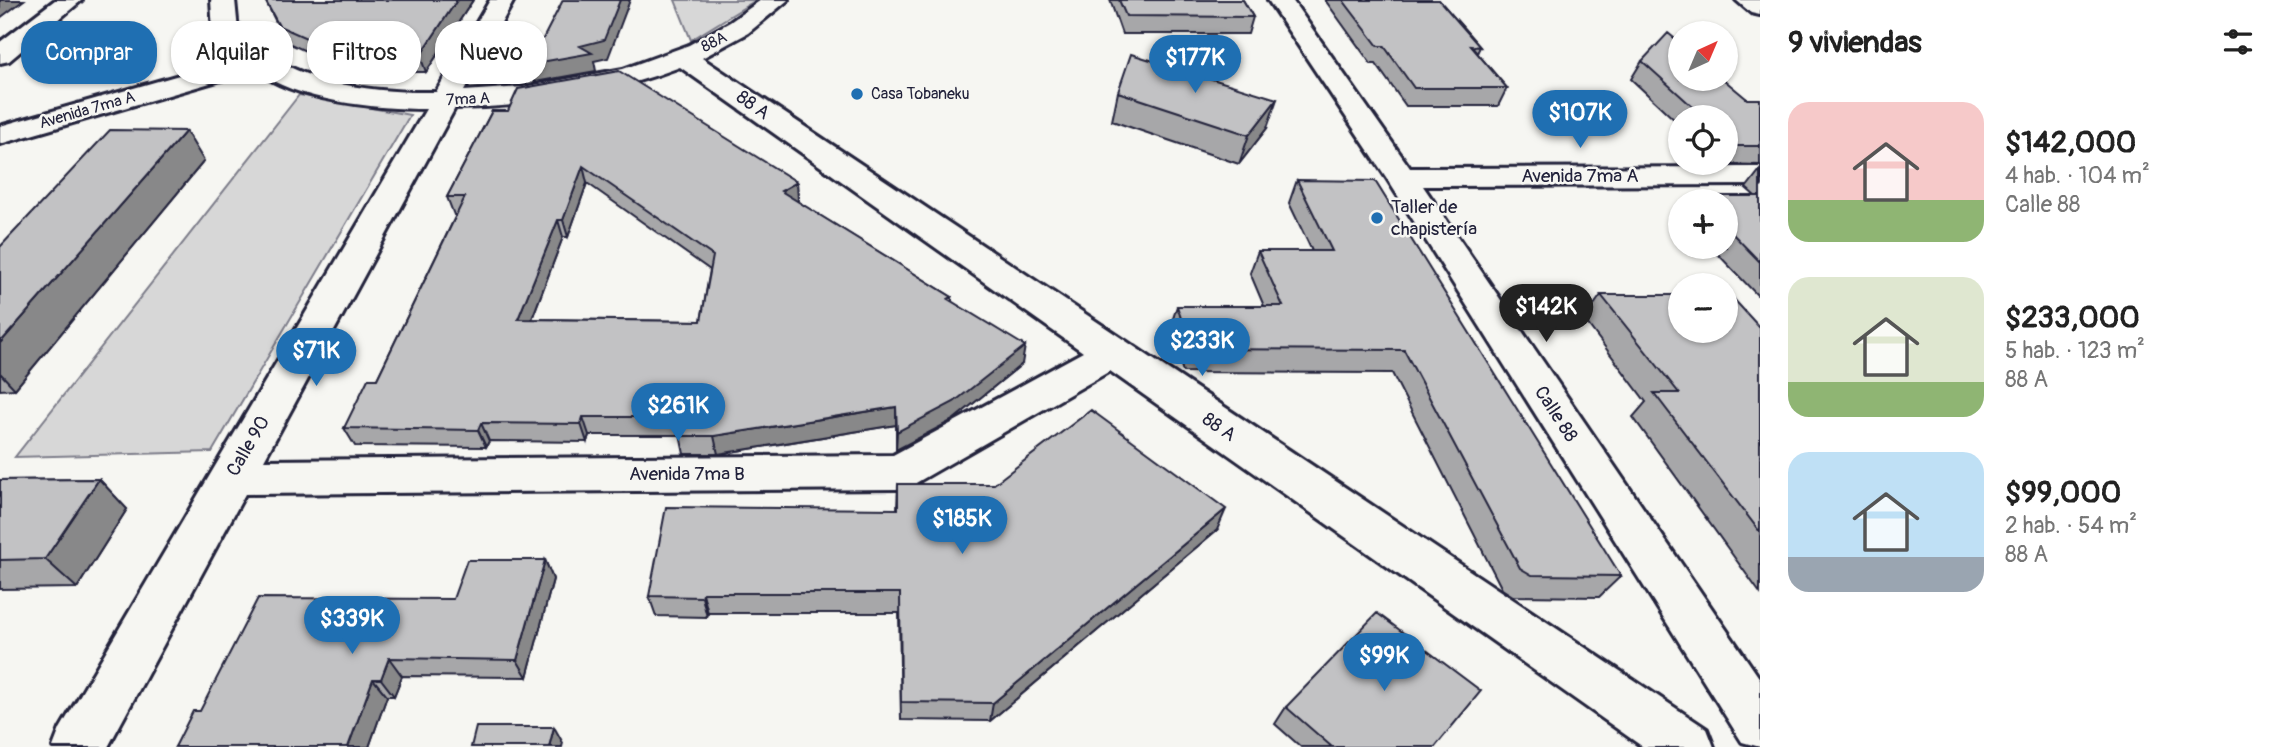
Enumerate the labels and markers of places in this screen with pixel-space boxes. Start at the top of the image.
pin: $177K [1146,36,1244,95]
place label: Casa Tobaneku [871,84,970,104]
marker: Casa Tobaneku [849,86,865,102]
pin: $107K [1531,90,1629,150]
place label: Taller de chapistería [1391,195,1477,241]
marker: Taller de chapistería [1369,210,1385,226]
pin: $142K [1497,284,1595,344]
pin: $233K [1153,318,1251,378]
pin: $71K [275,328,357,388]
pin: $261K [629,384,727,443]
pin: $185K [913,496,1011,556]
pin: $339K [303,596,401,656]
pin: $99K [1343,634,1425,693]

